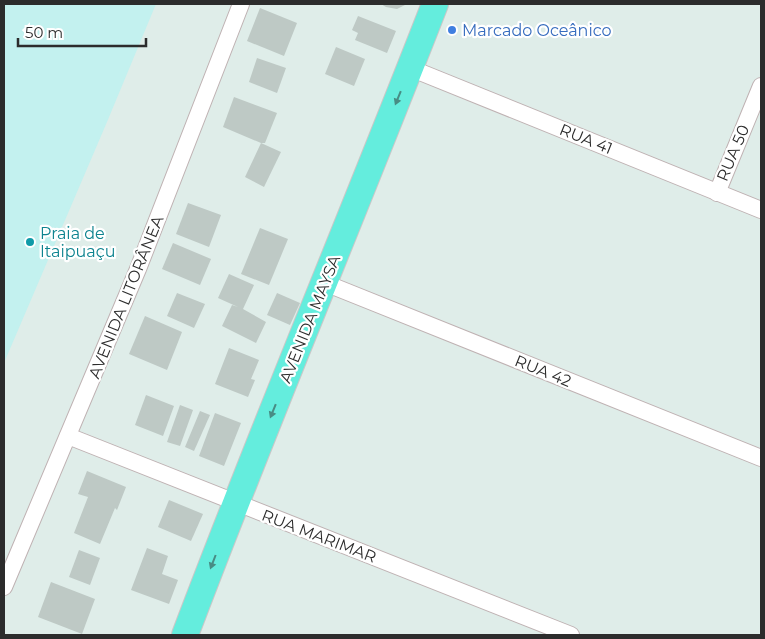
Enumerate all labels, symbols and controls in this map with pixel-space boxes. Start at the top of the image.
scale bar [18,15,145,47]
place label: Marcado Oceânico [462,21,612,40]
text: 50 m [25,23,63,42]
marker: Marcado Oceânico [446,24,458,36]
one-way arrow [394,91,402,106]
street label: RUA 41 [557,120,615,158]
street label: RUA 50 [713,122,753,184]
street label: AVENIDA LITORÂNEA [85,212,168,381]
place label: Praia de Itaipuaçu [40,224,116,261]
marker: Praia de Itaipuaçu [24,236,36,248]
street label: AVENIDA MAYSA [276,252,345,386]
street label: RUA 42 [512,351,574,391]
one-way arrow [268,404,276,418]
street label: RUA MARIMAR [259,505,379,567]
one-way arrow [209,555,216,570]

